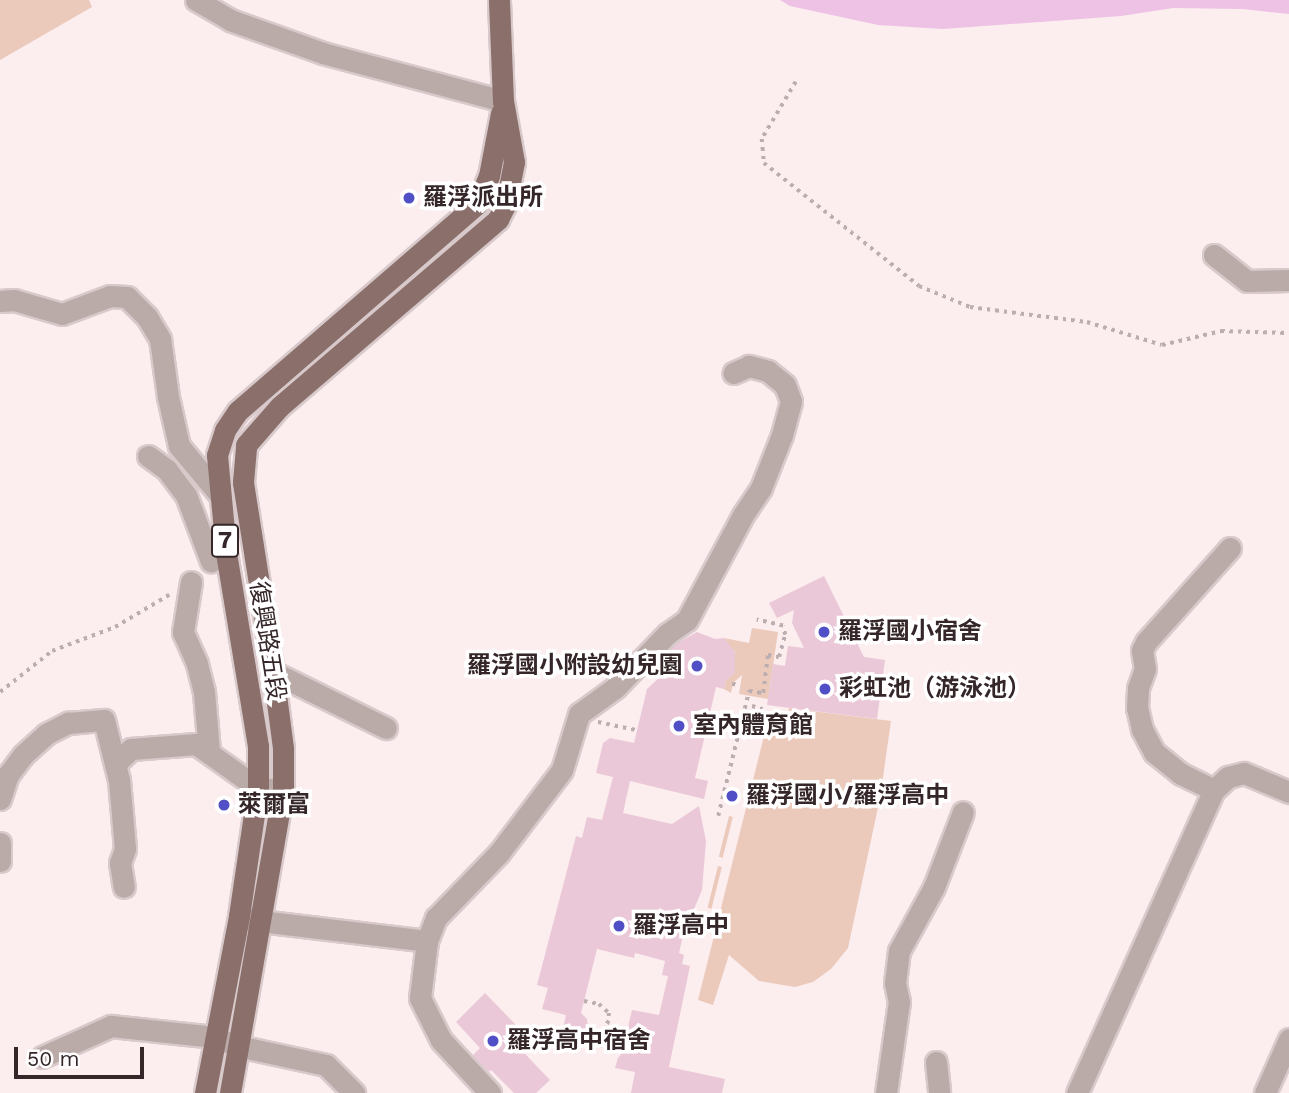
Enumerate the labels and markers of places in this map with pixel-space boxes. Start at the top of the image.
place label: 羅浮派出所 [423,184,543,212]
marker: 羅浮派出所 [401,190,417,206]
place label: 羅浮國小宿舍 [838,618,982,646]
marker: 羅浮國小宿舍 [816,624,832,640]
place label: 羅浮國小附設幼兒園 [467,652,683,680]
marker: 羅浮國小附設幼兒園 [689,658,705,674]
place label: 彩虹池（游泳池） [839,675,1031,703]
marker: 彩虹池（游泳池） [817,681,833,697]
place label: 室內體育館 [693,712,813,740]
marker: 室內體育館 [671,718,687,734]
place label: 羅浮國小/羅浮高中 [746,782,949,810]
marker: 羅浮國小/羅浮高中 [724,788,740,804]
place label: 萊爾富 [238,791,310,819]
marker: 萊爾富 [216,797,232,813]
place label: 羅浮高中 [633,912,729,940]
marker: 羅浮高中 [611,918,627,934]
place label: 羅浮高中宿舍 [507,1027,651,1055]
marker: 羅浮高中宿舍 [485,1033,501,1049]

